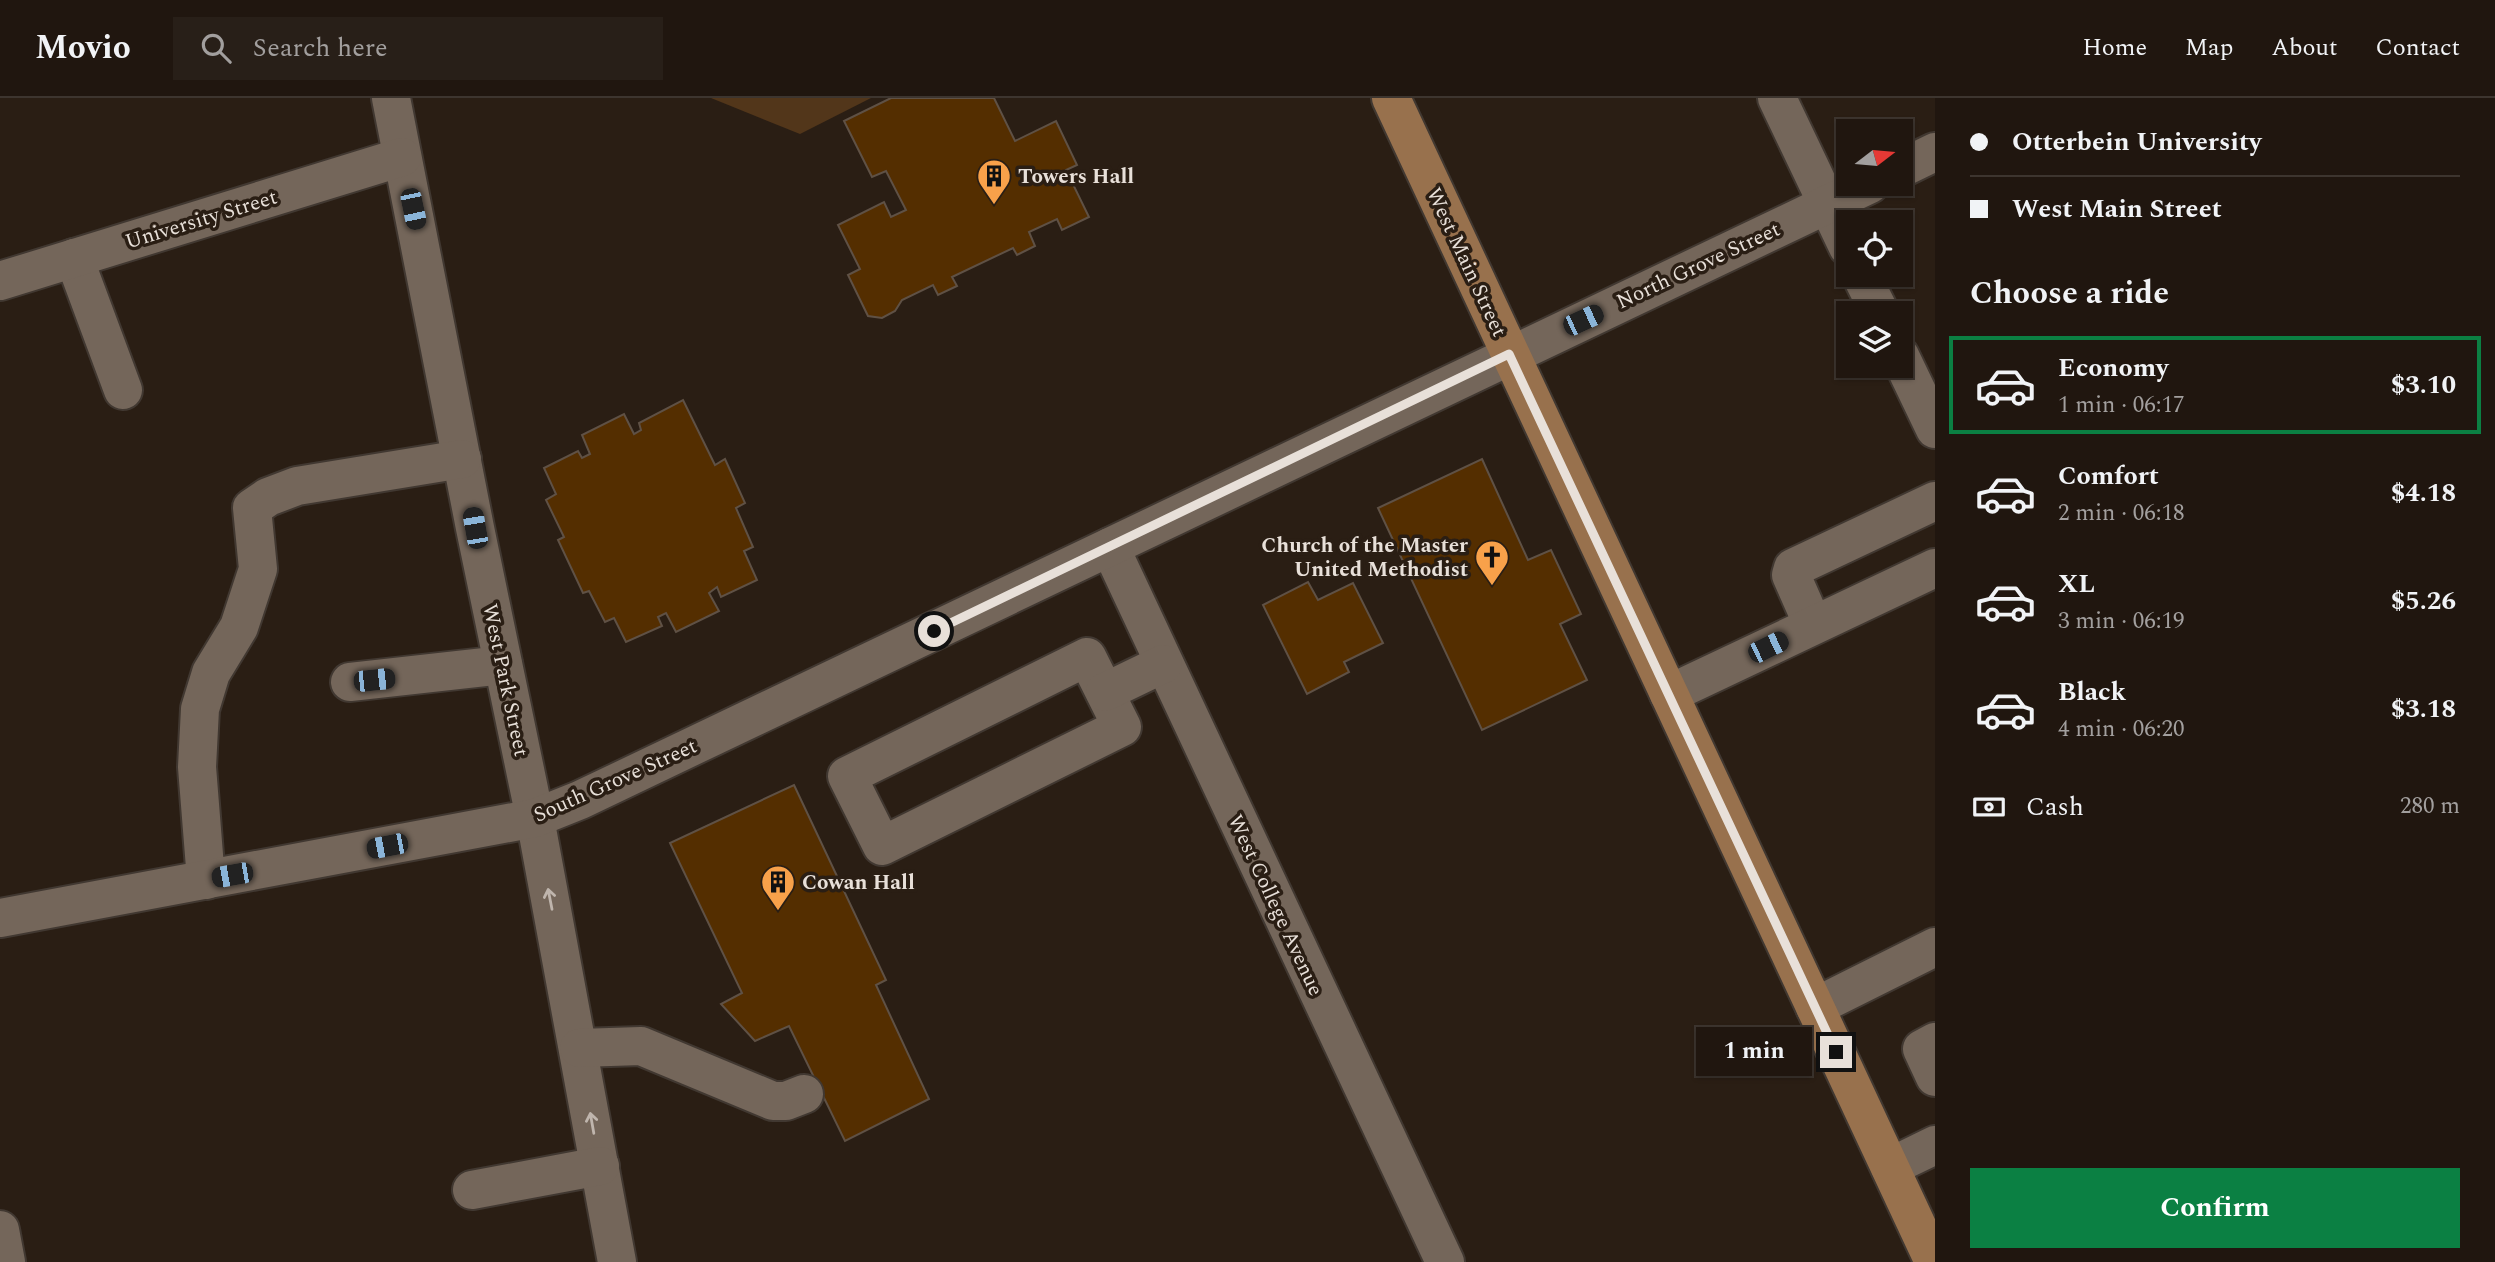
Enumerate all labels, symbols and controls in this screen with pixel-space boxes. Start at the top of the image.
search box [173,17,663,80]
text: Movio [35,23,131,73]
text: Search here [253,28,388,68]
icon: search [197,29,235,67]
text: Home [2082,30,2147,66]
text: Map [2185,30,2233,66]
text: About [2271,30,2337,66]
text: Contact [2375,30,2460,66]
north arrow [1836,119,1913,196]
map controls [1836,119,1913,378]
text: Otterbein University [2012,122,2261,162]
building icon: Towers Hall [975,157,1013,206]
place label: Towers Hall [1018,161,1134,193]
street label: University Street [121,182,281,258]
street label: West Main Street [1417,182,1515,342]
car [399,186,428,232]
text: West Main Street [2012,189,2222,229]
button: locate [1836,210,1913,287]
street label: North Grove Street [1611,214,1786,318]
text: Choose a ride [1970,269,2169,318]
button: layers [1836,301,1913,378]
car [1560,302,1607,338]
text: Economy [2058,348,2168,388]
icon: car [1974,354,2037,417]
text: $3.10 [2391,365,2456,405]
text: 1 min · 06:17 [2058,388,2185,423]
text: Comfort [2058,456,2159,496]
icon: car [1974,462,2037,525]
text: $4.18 [2391,473,2456,513]
text: 2 min · 06:18 [2058,496,2185,531]
car [462,505,489,551]
place label: Church of the Master United Methodist [1261,530,1468,586]
church icon: Church of the Master United Methodist [1473,538,1511,587]
text: XL [2058,564,2095,604]
icon: car [1974,570,2037,633]
text: $5.26 [2391,581,2456,621]
street label: West Park Street [473,601,537,760]
text: 3 min · 06:19 [2058,604,2185,639]
route start [918,615,950,647]
car [1745,628,1792,666]
car [353,667,396,693]
text: Black [2058,672,2126,712]
icon: car [1974,678,2037,741]
text: $3.18 [2391,689,2456,729]
text: 4 min · 06:20 [2058,712,2185,747]
street label: South Grove Street [528,731,702,831]
text: Cash [2026,787,2084,827]
icon: cash [1970,788,2008,826]
text: 280 m [2400,789,2460,824]
street label: West College Avenue [1219,809,1331,1001]
car [365,832,410,860]
car [210,861,255,889]
building icon: Cowan Hall [759,863,797,912]
place label: Cowan Hall [802,867,915,899]
one-way arrow [543,888,557,911]
callout: 1 min [1696,1028,1812,1076]
text: 1 min [1723,1034,1785,1069]
route end [1820,1036,1852,1068]
one-way arrow [585,1112,598,1134]
button: Confirm [1970,1168,2460,1248]

